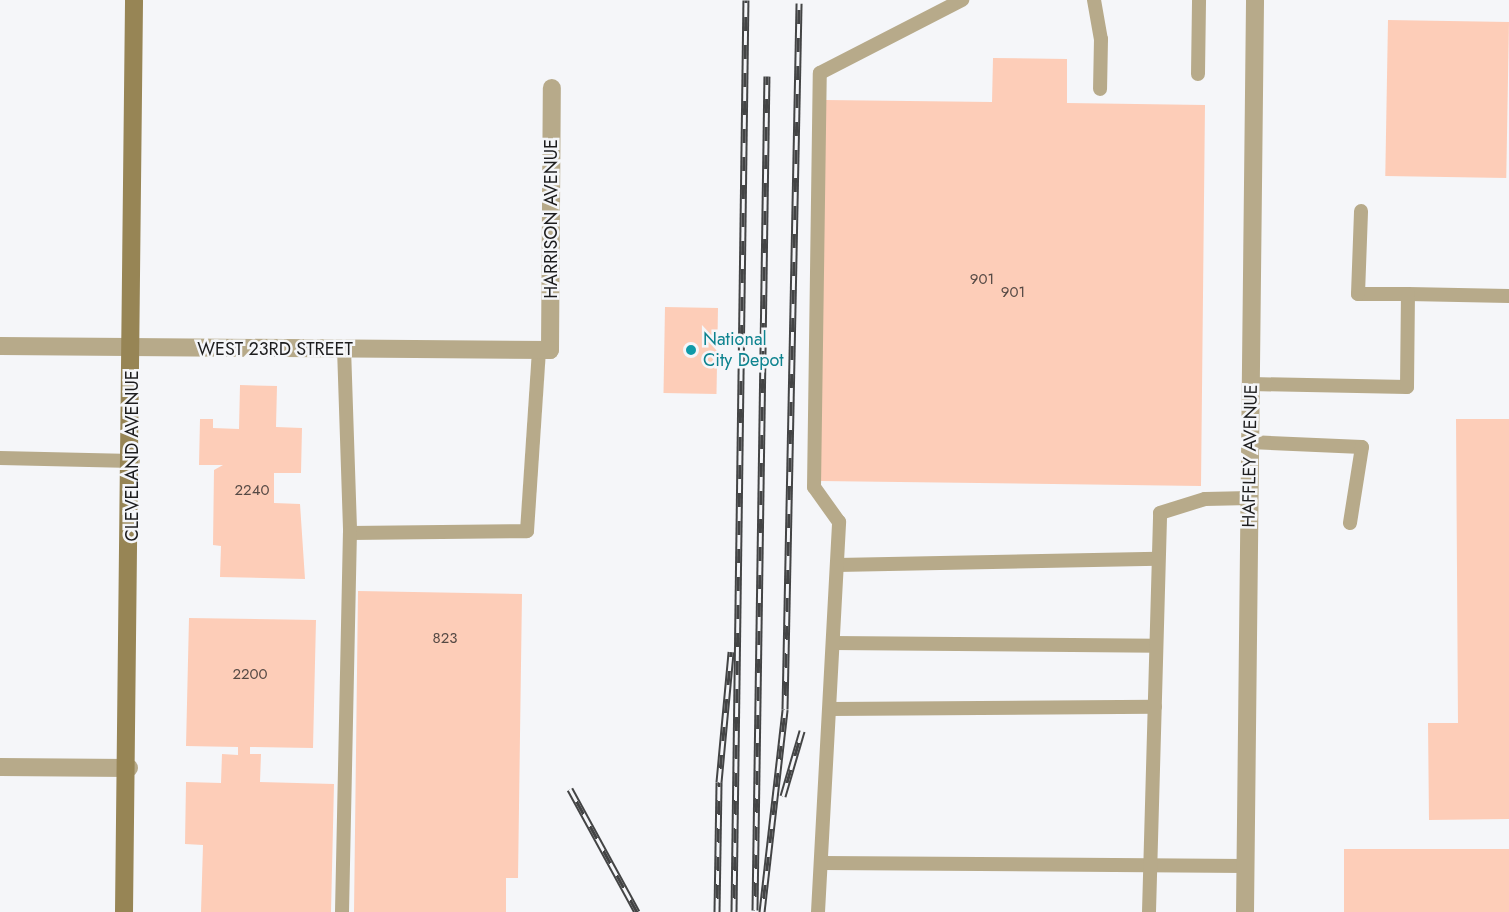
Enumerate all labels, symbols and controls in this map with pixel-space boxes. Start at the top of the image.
street label: HARRISON AVENUE [540,139,562,299]
house number: 901 [970,271,994,289]
house number: 901 [1001,284,1025,302]
place label: National City Depot [703,329,784,372]
street label: WEST 23RD STREET [197,338,353,360]
marker: National City Depot [684,343,698,357]
street label: CLEVELAND AVENUE [121,370,143,542]
street label: HAFFLEY AVENUE [1238,384,1262,528]
house number: 2240 [235,482,269,500]
house number: 823 [433,630,457,648]
house number: 2200 [232,666,268,684]

